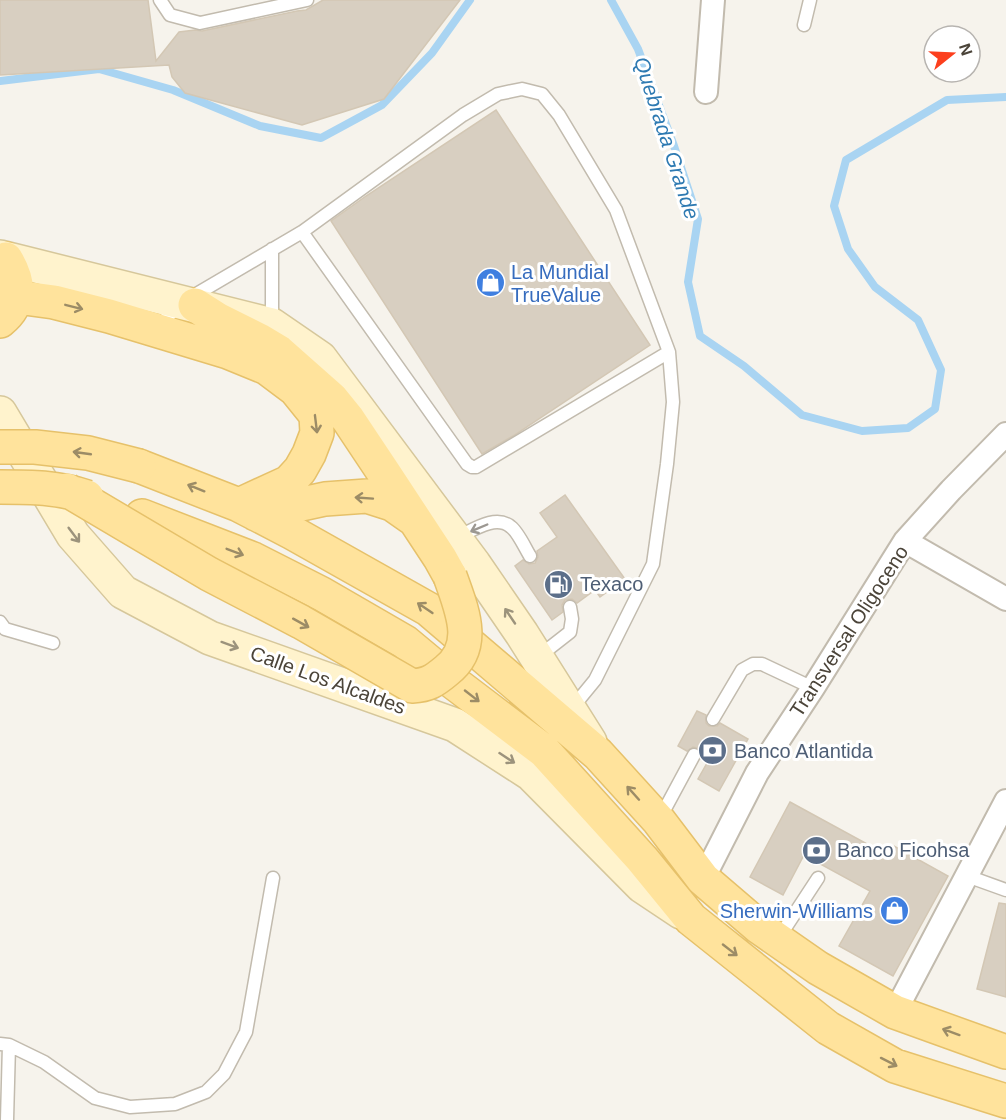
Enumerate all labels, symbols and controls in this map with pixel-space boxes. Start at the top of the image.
north arrow [922,24,982,84]
text: N [956,41,976,58]
water label: Quebrada Grande [630,54,704,222]
place label: La Mundial TrueValue [511,261,609,306]
shop icon: La Mundial TrueValue [474,267,506,299]
one-way arrow [65,302,84,314]
one-way arrow [310,414,321,433]
one-way arrow [73,447,92,458]
one-way arrow [188,482,206,493]
one-way arrow [355,492,374,503]
one-way arrow [470,523,488,534]
one-way arrow [68,527,80,543]
street label: Transversal Oligoceno [785,541,913,721]
one-way arrow [225,547,244,558]
fuel station icon: Texaco [543,568,575,600]
place label: Texaco [580,573,643,595]
one-way arrow [417,602,433,614]
one-way arrow [503,608,516,625]
one-way arrow [292,617,309,629]
one-way arrow [220,641,239,652]
street label: Calle Los Alcaldes [247,642,409,718]
one-way arrow [464,690,480,703]
bank icon: Banco Atlantida [697,735,729,767]
place label: Banco Atlantida [734,740,874,762]
one-way arrow [498,753,515,765]
one-way arrow [626,786,640,801]
bank icon: Banco Ficohsa [800,834,832,866]
place label: Banco Ficohsa [837,839,970,861]
shop icon: Sherwin-Williams [878,895,910,927]
place label: Sherwin-Williams [720,900,873,922]
one-way arrow [722,943,738,956]
one-way arrow [942,1026,961,1037]
one-way arrow [879,1057,897,1068]

